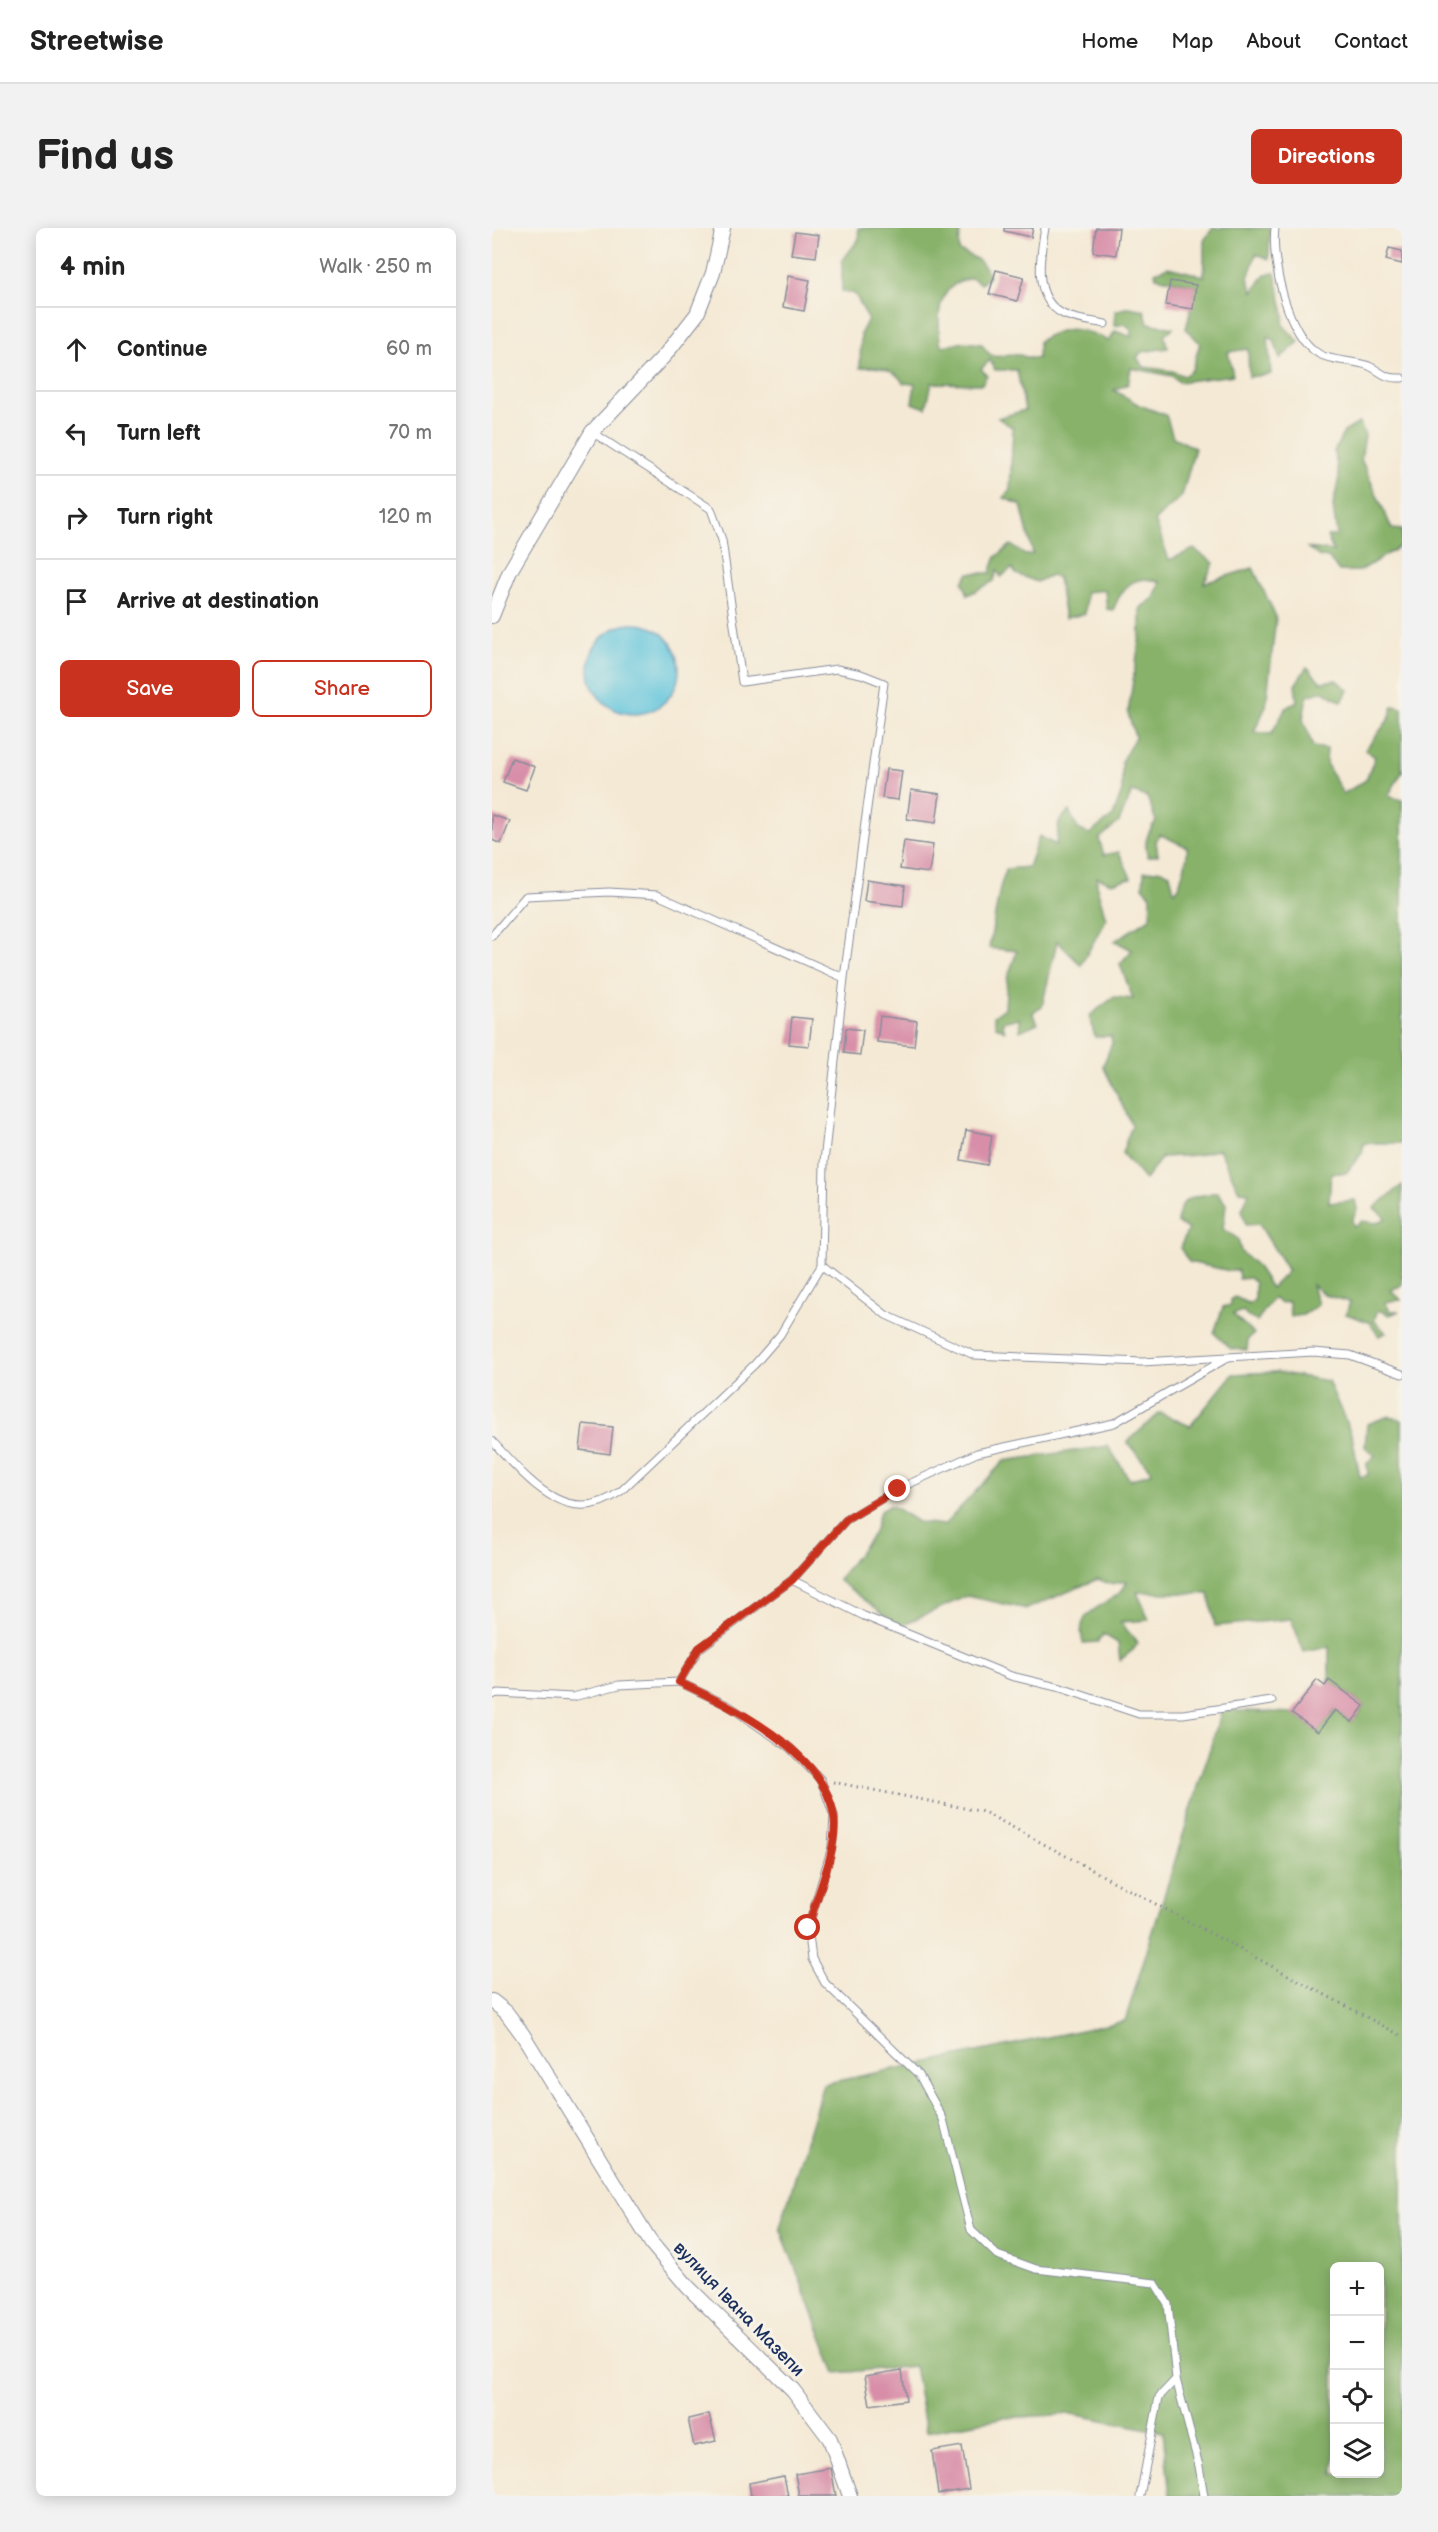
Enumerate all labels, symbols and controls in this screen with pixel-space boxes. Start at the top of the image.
text: Streetwise [30,25,163,58]
text: Home [1081,29,1138,54]
text: Map [1171,29,1213,54]
text: About [1246,29,1301,54]
text: Contact [1334,29,1408,54]
button: Directions [1251,129,1402,184]
text: Find us [36,131,174,182]
text: 4 min [60,252,125,283]
text: Walk · 250 m [319,255,432,279]
icon: ahead [60,333,93,366]
text: Continue [117,336,207,363]
text: 60 m [386,337,432,361]
icon: left [60,417,93,450]
text: Turn left [117,420,201,447]
text: 70 m [388,421,432,445]
icon: right [60,501,93,534]
text: Turn right [117,504,213,531]
text: 120 m [379,505,432,529]
icon: arrive [60,585,93,618]
text: Arrive at destination [117,588,319,615]
button: Save [60,660,240,717]
button: Share [252,660,432,717]
route end [884,1475,910,1501]
route start [794,1914,820,1940]
street label: вулиця Івана Мазепи [669,2238,808,2381]
map controls [1330,2262,1384,2478]
button: + [1330,2262,1384,2316]
button: − [1330,2316,1384,2370]
button: locate [1330,2370,1384,2424]
button: layers [1330,2424,1384,2478]

